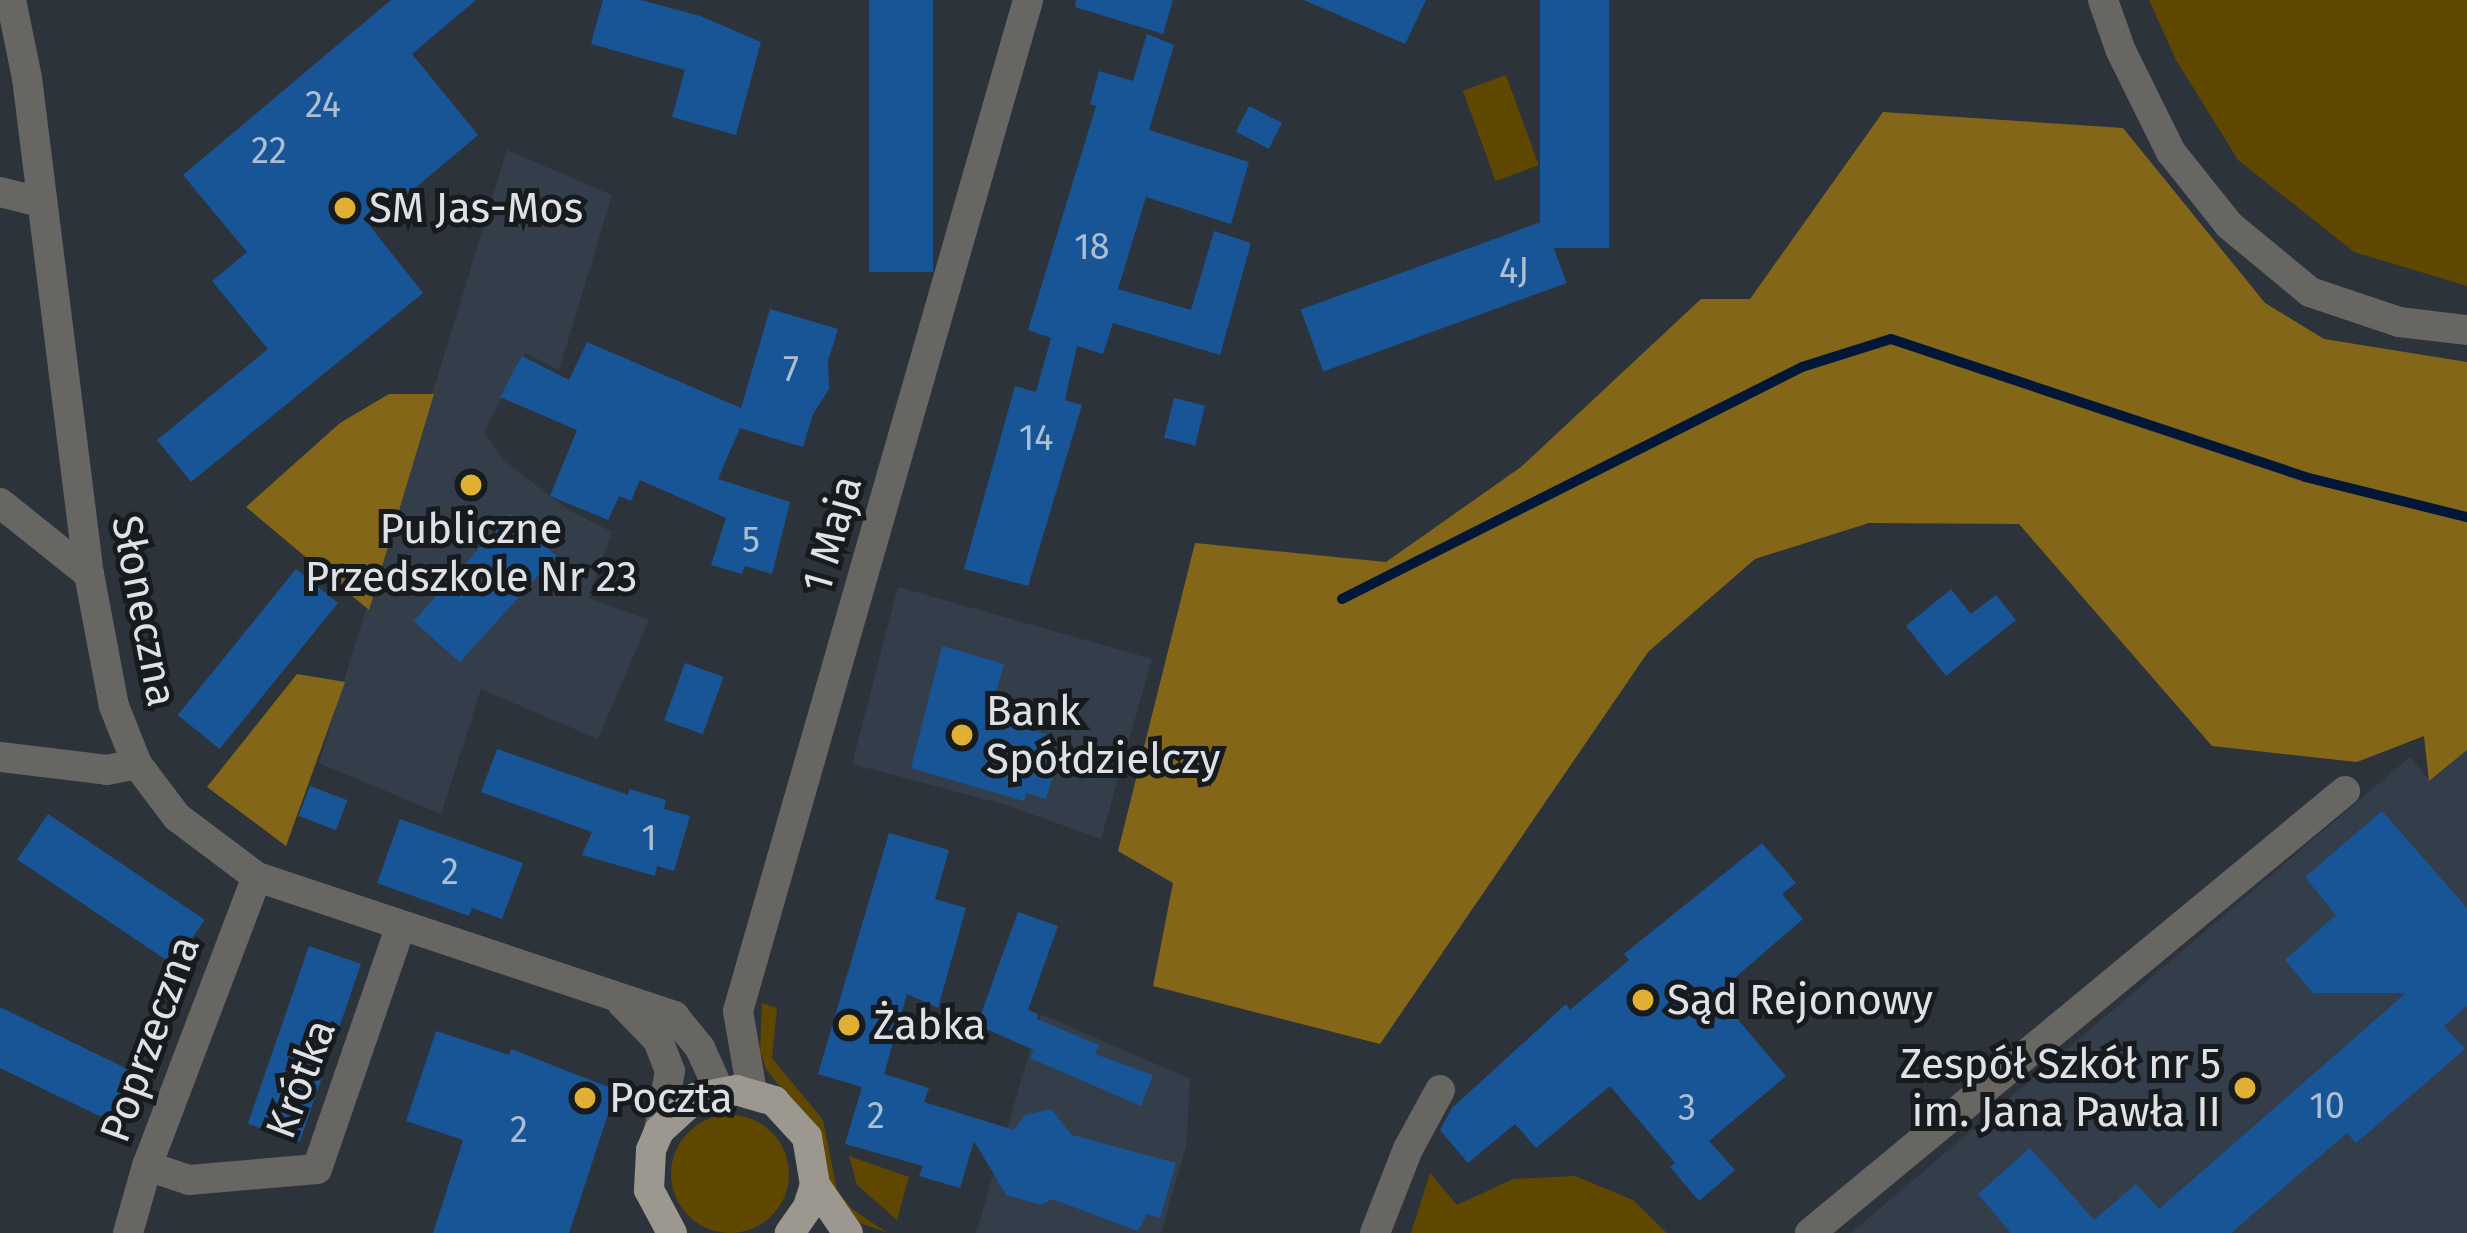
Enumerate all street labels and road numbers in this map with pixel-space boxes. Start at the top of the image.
street label: 1 Maja [791,470,873,598]
street label: Słoneczna [101,511,187,711]
street label: Poprzeczna [90,929,210,1149]
street label: Krótka [255,1013,347,1145]

